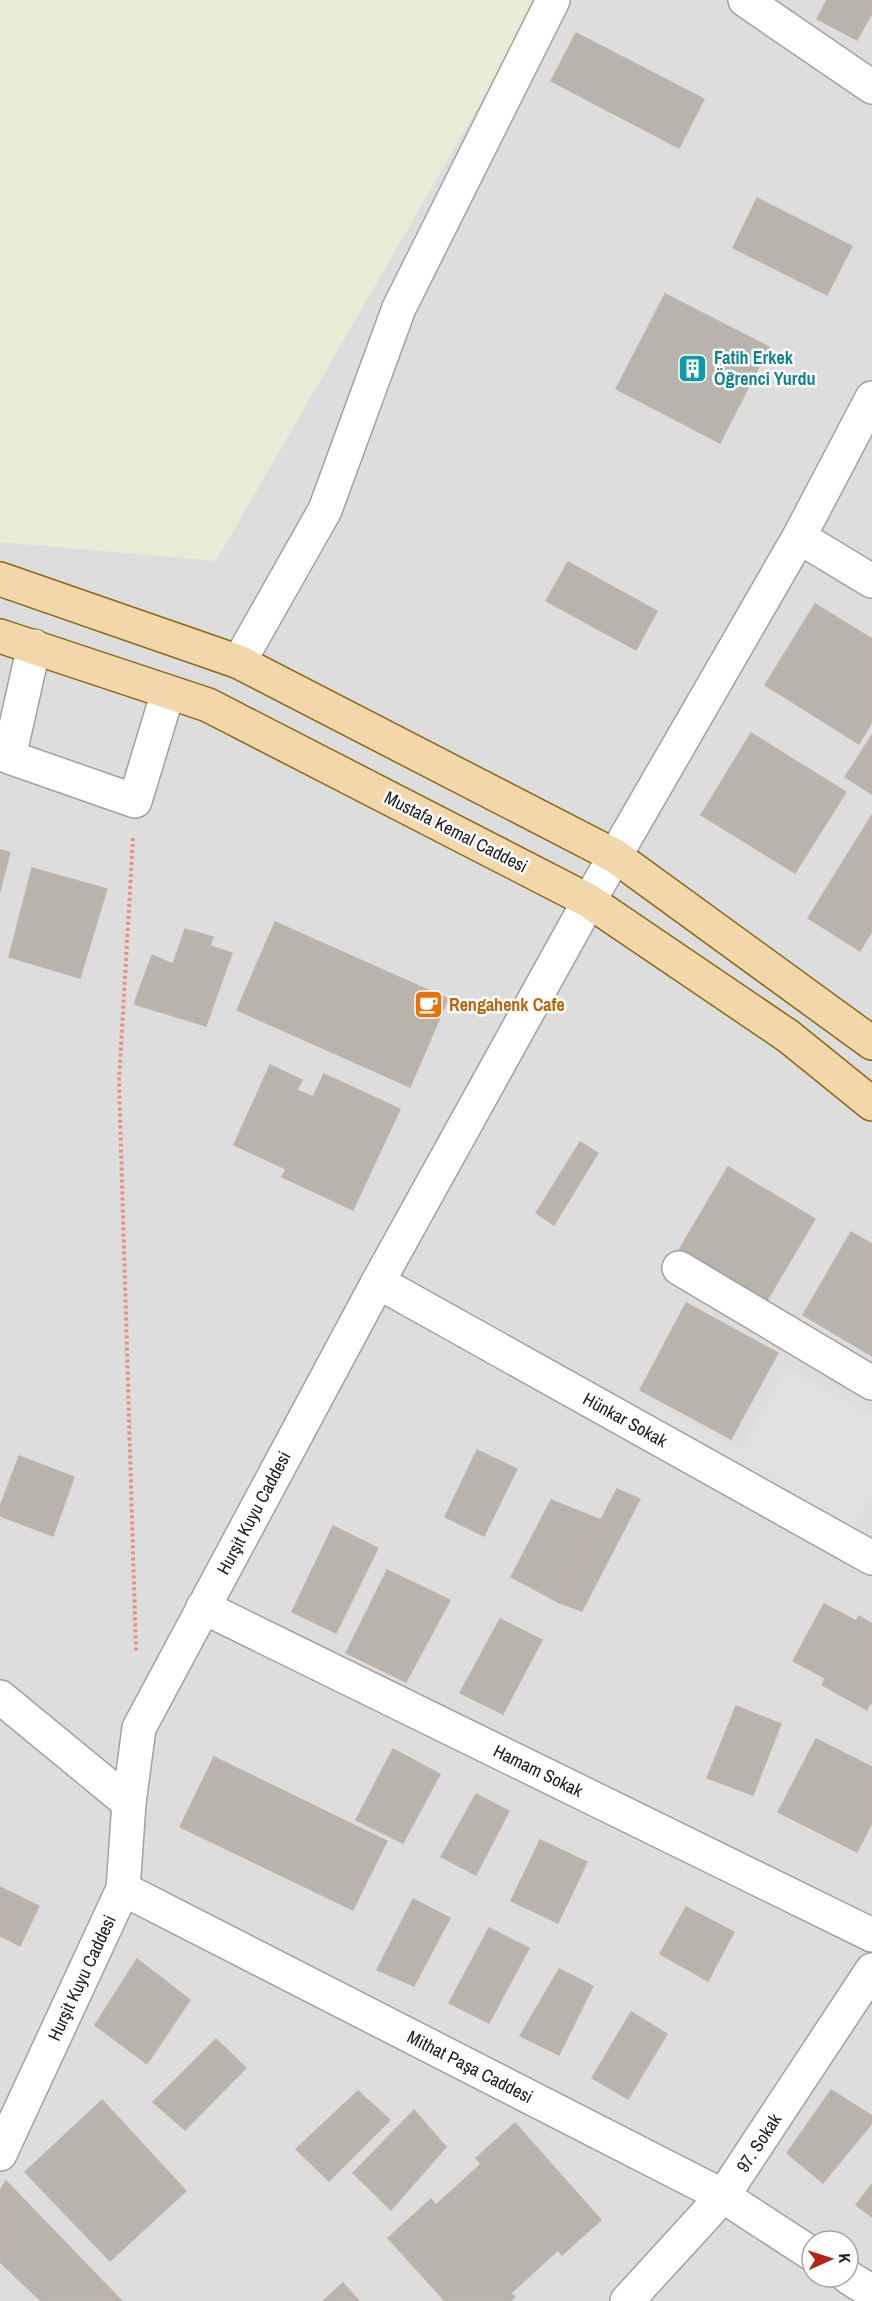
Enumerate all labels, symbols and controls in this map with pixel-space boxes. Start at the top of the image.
place label: Fatih Erkek Öğrenci Yurdu [714,345,815,391]
building icon: Fatih Erkek Öğrenci Yurdu [677,352,709,384]
street label: Mustafa Kemal Caddesi [380,785,532,878]
cafe icon: Rengahenk Cafe [412,989,444,1021]
place label: Rengahenk Cafe [449,992,565,1017]
street label: Hünkar Sokak [579,1386,672,1453]
street label: Hurşit Kuyu Caddesi [211,1447,297,1579]
street label: Hamam Sokak [489,1738,588,1803]
street label: Hurşit Kuyu Caddesi [41,1911,122,2045]
street label: Mithat Paşa Caddesi [403,2024,537,2109]
street label: 97. Sokak [730,2108,787,2177]
north arrow [800,2229,860,2289]
text: K [834,2253,856,2264]

